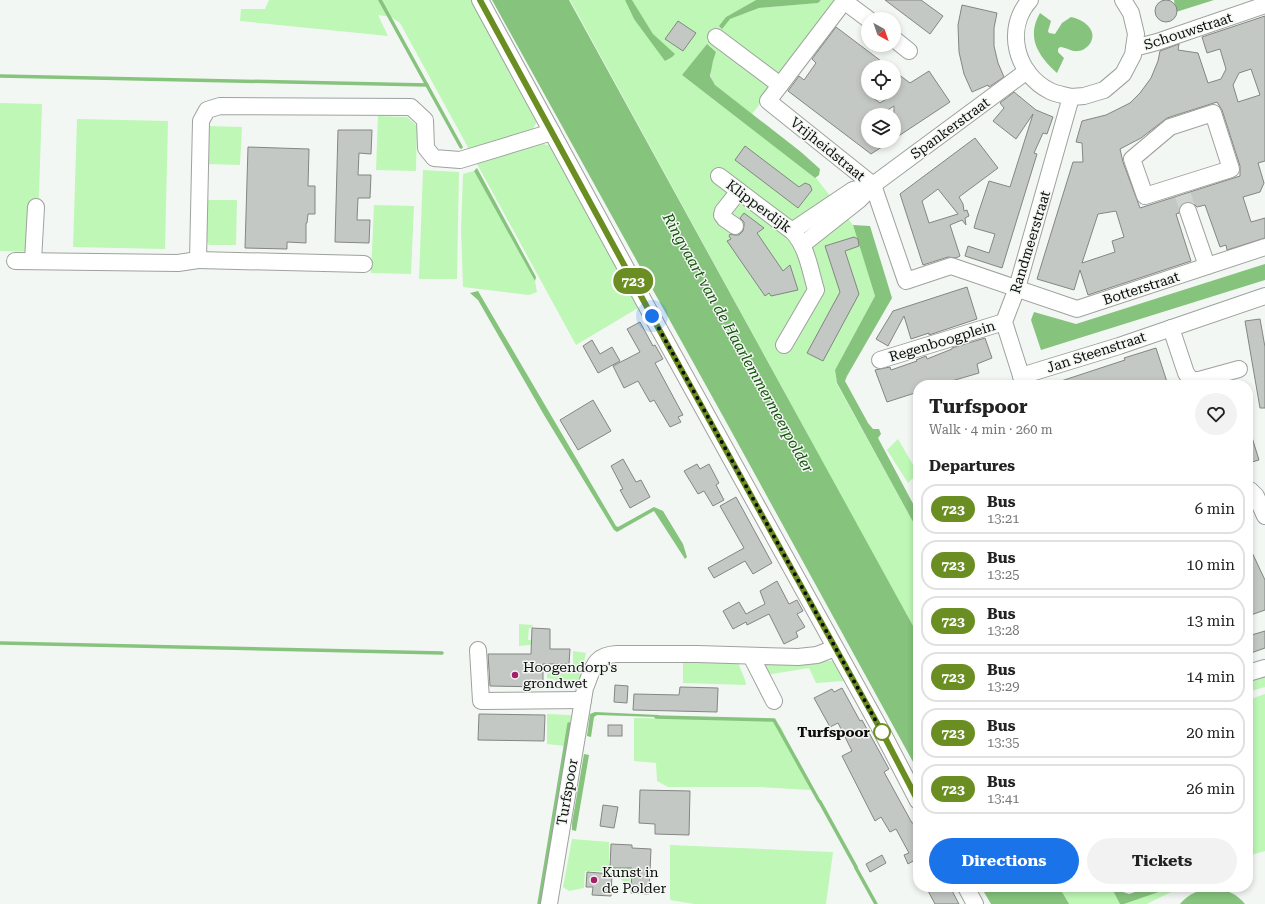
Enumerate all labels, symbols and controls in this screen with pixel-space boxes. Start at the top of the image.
street label: Schouwstraat [1142,9,1234,53]
north arrow [861,12,901,52]
map controls [861,12,901,148]
button: locate [861,60,901,100]
street label: Spankerstraat [907,94,993,162]
button: layers [861,108,901,148]
street label: Vrijheidstraat [787,114,869,184]
street label: Klipperdijk [723,176,795,236]
street label: Randmeerstraat [1007,189,1053,295]
water label: Ringvaart van de Haarlemmermeerpolder [658,209,818,477]
line badge: 723 [610,268,656,294]
street label: Botterstraat [1101,268,1181,308]
text: 723 [621,273,645,289]
your location [642,306,662,326]
street label: Regenboogplein [887,317,997,365]
street label: Jan Steenstraat [1044,328,1148,376]
button: heart [1195,393,1237,435]
text: Turfspoor [929,395,1028,418]
text: Walk · 4 min · 260 m [929,422,1053,437]
text: Departures [929,457,1015,475]
text: Bus [987,493,1015,511]
text: 6 min [1195,500,1235,518]
text: 723 [941,501,965,517]
text: 13:21 [987,511,1019,526]
text: Bus [987,549,1015,567]
text: 10 min [1186,556,1235,574]
text: 723 [941,557,965,573]
text: 13:25 [987,567,1019,582]
text: Bus [987,605,1015,623]
text: 13 min [1186,612,1235,630]
text: 723 [941,613,965,629]
text: 13:28 [987,623,1019,638]
place label: Hoogendorp's grondwet [523,659,618,691]
text: Bus [987,661,1015,679]
text: 14 min [1186,668,1235,686]
text: 723 [941,669,965,685]
marker: Hoogendorp's grondwet [510,670,520,680]
text: 13:29 [987,679,1019,694]
text: Bus [987,717,1015,735]
marker: Turfspoor [873,723,891,741]
place label: Turfspoor [797,724,871,740]
text: 20 min [1186,724,1235,742]
text: 723 [941,725,965,741]
text: 13:35 [987,735,1019,750]
street label: Turfspoor [553,757,581,827]
text: Bus [987,773,1015,791]
text: 26 min [1186,780,1235,798]
text: 723 [941,781,965,797]
text: 13:41 [987,791,1019,806]
button: Directions [929,838,1079,884]
button: Tickets [1087,838,1237,884]
place label: Kunst in de Polder [602,864,666,896]
marker: Kunst in de Polder [589,875,599,885]

